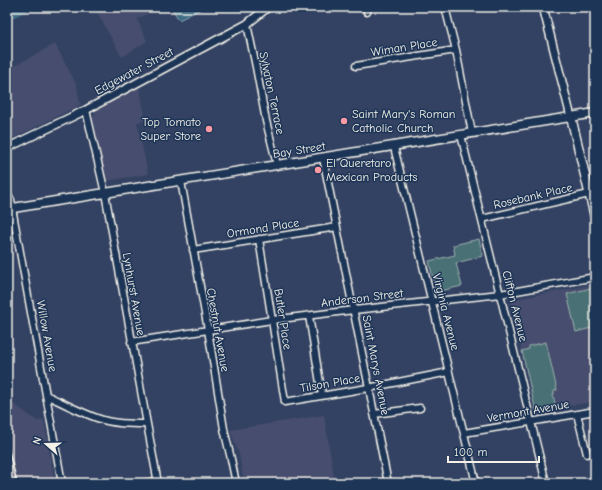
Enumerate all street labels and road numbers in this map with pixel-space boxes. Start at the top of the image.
street label: Wiman Place [370,35,438,59]
street label: Edgewater Street [92,44,176,98]
street label: Sylvaton Terrace [256,50,288,136]
street label: Bay Street [272,139,327,161]
street label: Rosebank Place [492,180,574,212]
street label: Ormond Place [226,215,300,241]
street label: Lynhurst Avenue [120,251,148,337]
street label: Clifton Avenue [499,269,531,343]
street label: Virginia Avenue [430,272,462,352]
street label: Anderson Street [320,286,404,310]
street label: Chestnut Avenue [204,287,232,373]
street label: Butler Place [271,287,295,351]
street label: Willow Avenue [34,299,60,373]
street label: Saint Marys Avenue [359,314,393,416]
street label: Tilson Place [299,371,361,395]
street label: Vermont Avenue [486,397,570,425]

